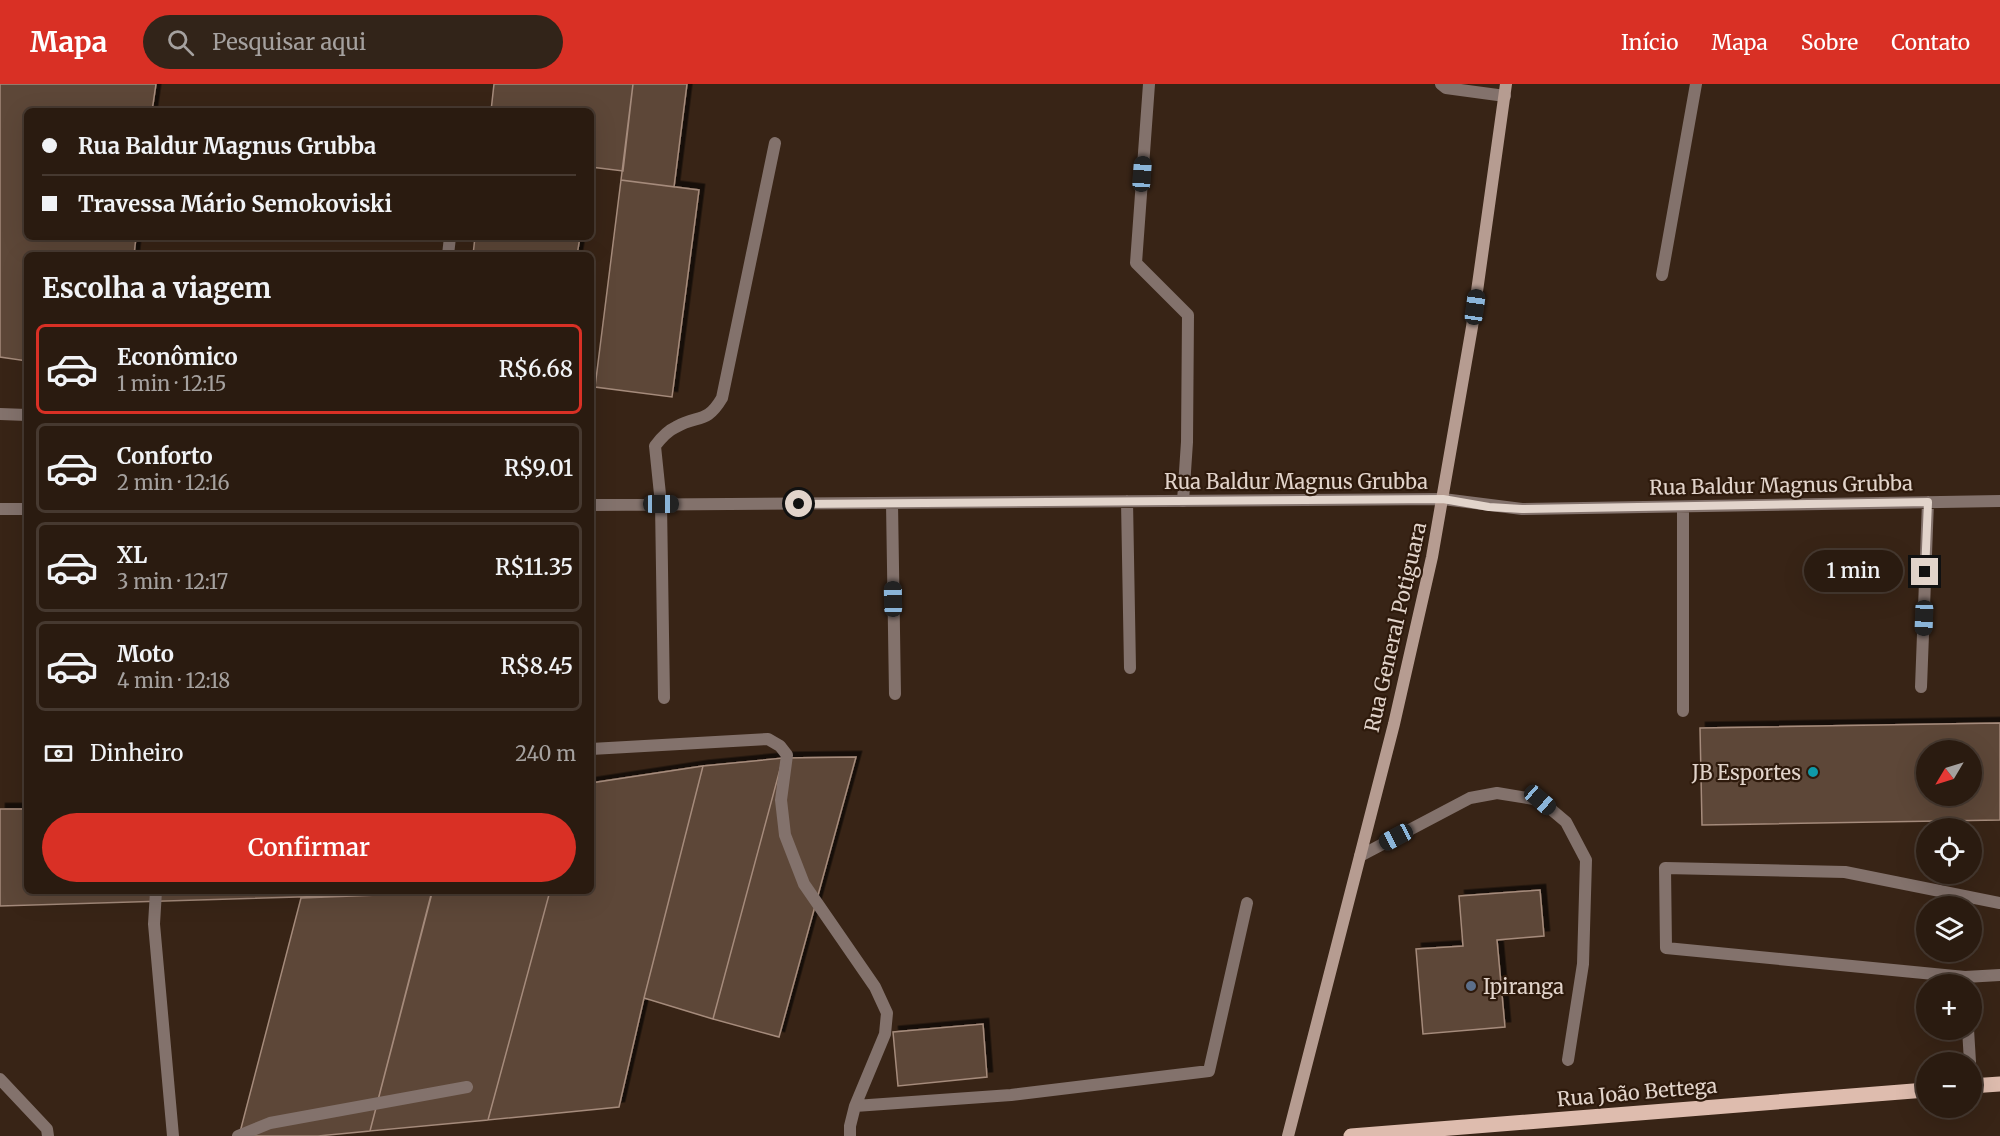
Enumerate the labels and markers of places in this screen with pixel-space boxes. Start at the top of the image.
place label: JB Esportes [1691,760,1801,785]
marker: JB Esportes [1806,765,1820,779]
place label: Ipiranga [1483,974,1564,999]
marker: Ipiranga [1464,979,1478,993]

